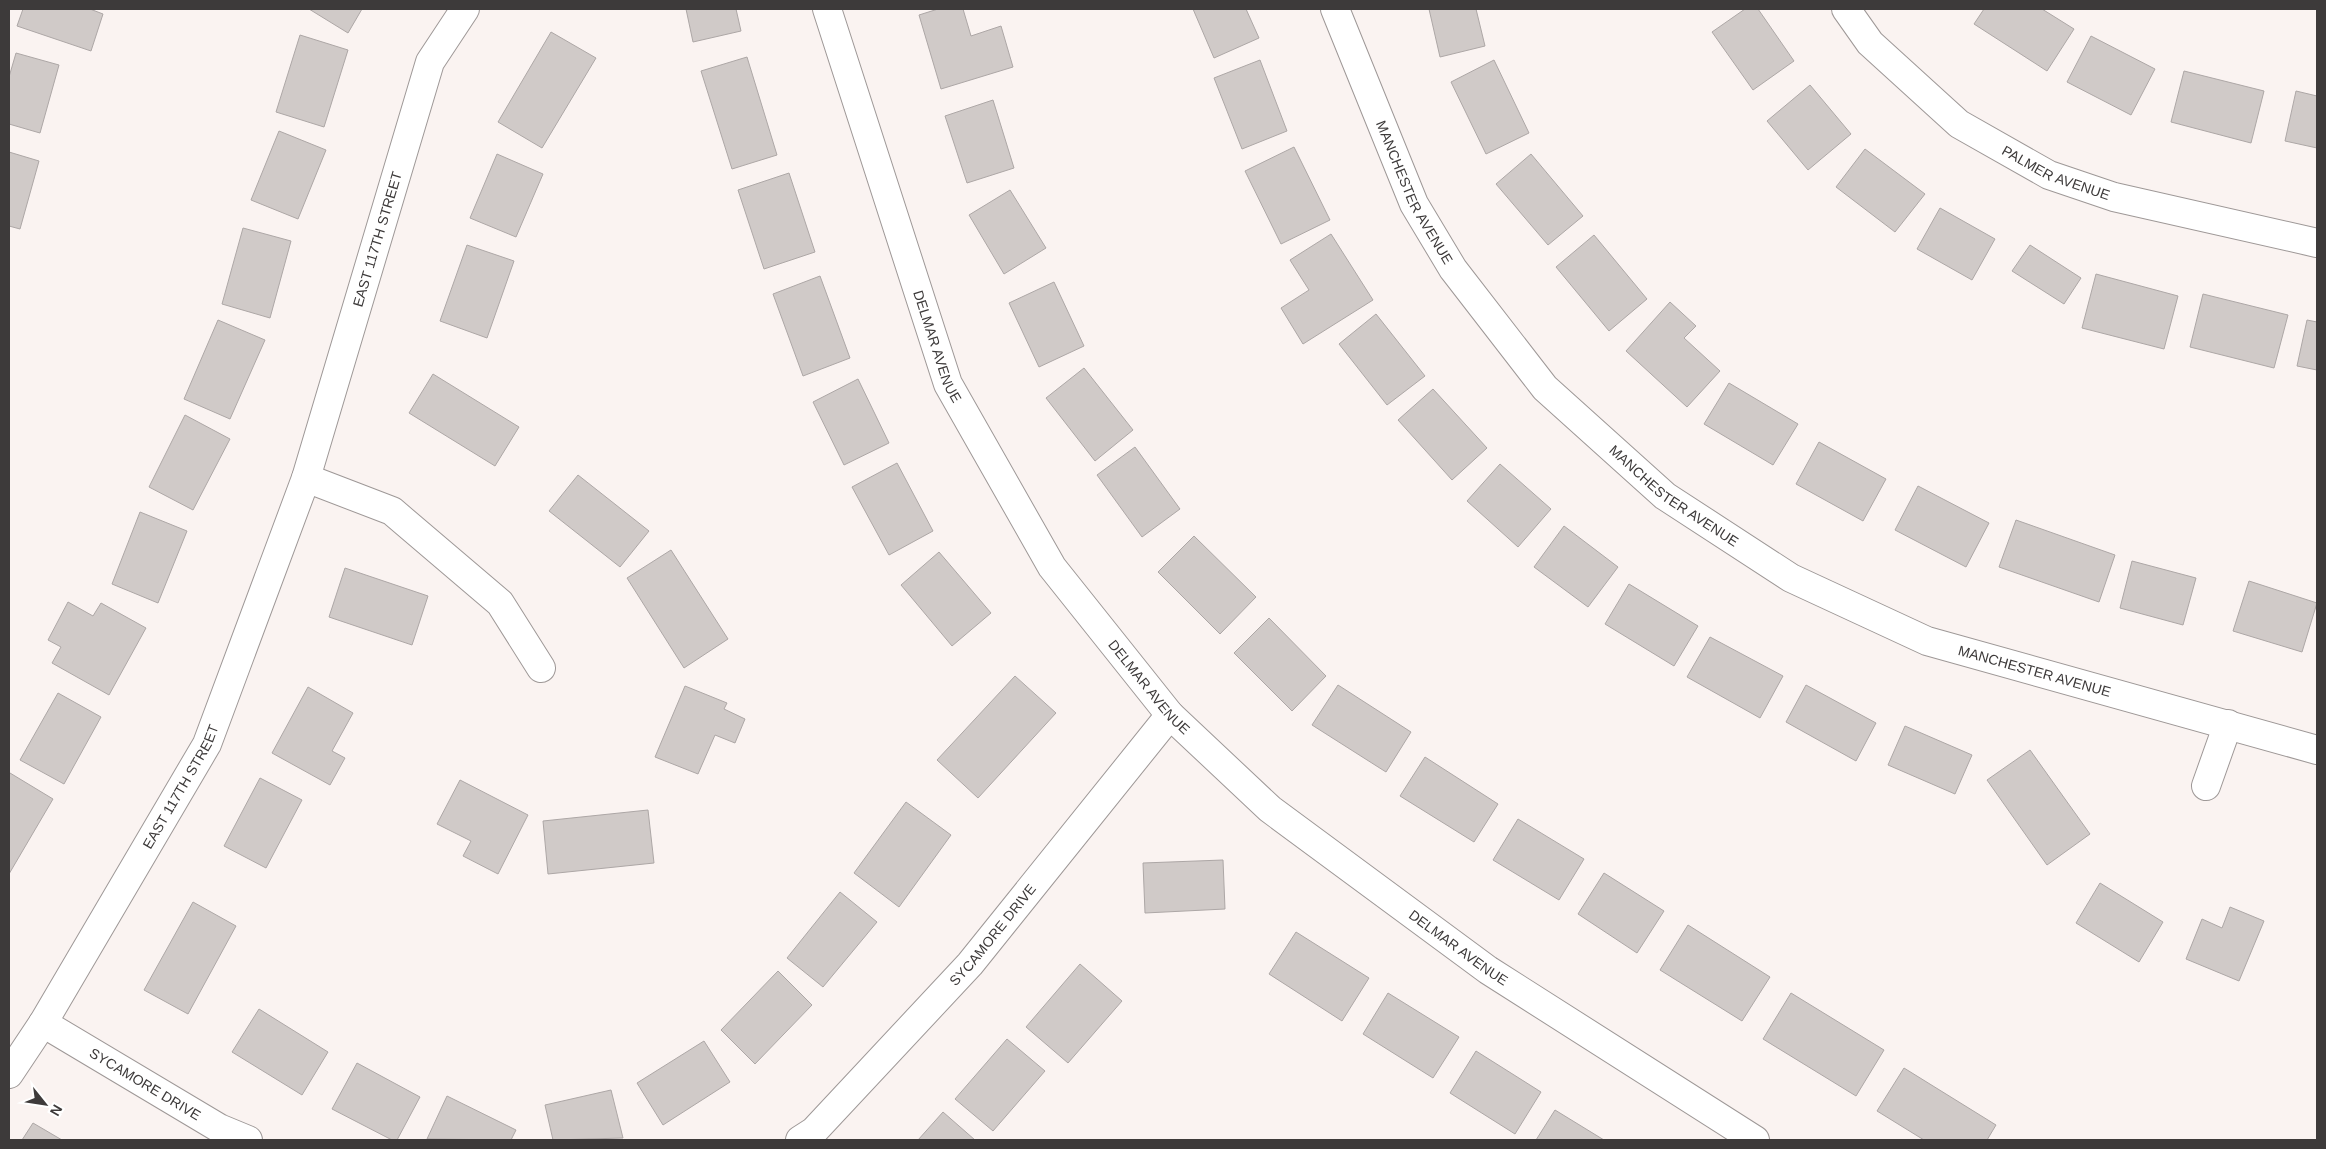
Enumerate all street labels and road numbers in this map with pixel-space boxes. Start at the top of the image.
street label: MANCHESTER AVENUE [1373,118,1456,267]
street label: PALMER AVENUE [1999,142,2112,203]
street label: EAST 117TH STREET [349,169,405,309]
street label: DELMAR AVENUE [910,288,965,405]
street label: MANCHESTER AVENUE [1606,442,1741,550]
street label: DELMAR AVENUE [1105,637,1193,737]
street label: MANCHESTER AVENUE [1956,642,2113,700]
street label: EAST 117TH STREET [139,722,222,852]
street label: SYCAMORE DRIVE [946,881,1039,989]
street label: DELMAR AVENUE [1406,906,1511,989]
street label: SYCAMORE DRIVE [87,1045,204,1123]

